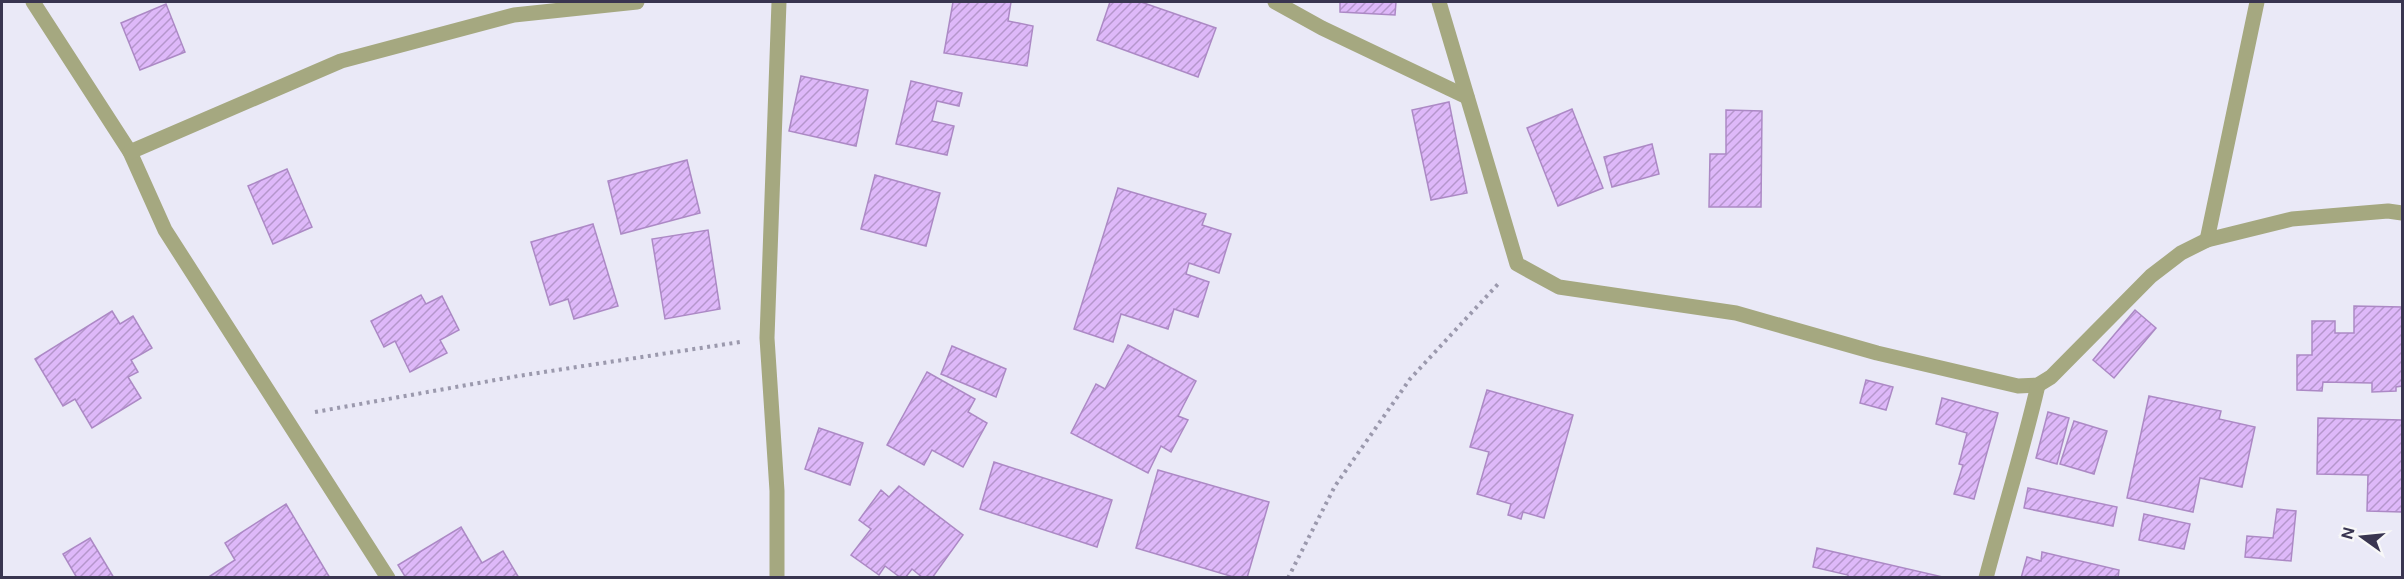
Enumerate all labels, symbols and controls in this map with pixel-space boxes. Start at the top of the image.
north arrow [2332,507,2392,567]
text: N [2336,525,2360,542]

